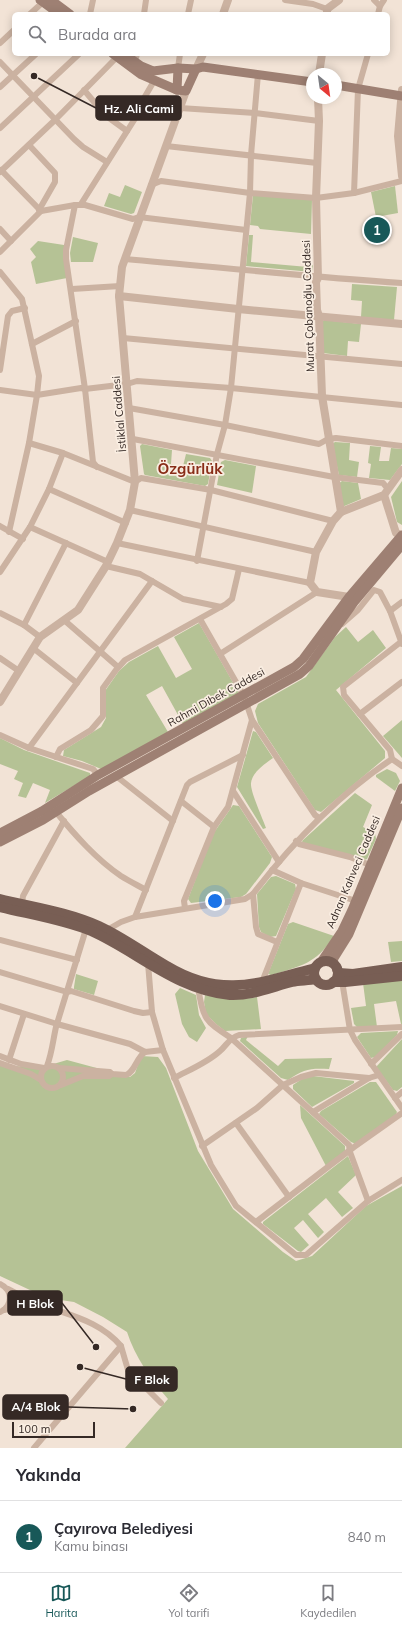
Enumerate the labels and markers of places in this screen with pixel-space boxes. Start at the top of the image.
callout: Hz. Ali Cami [96,96,181,120]
pin: 1 [364,215,390,245]
callout: H Blok [8,1291,62,1315]
callout: F Blok [126,1367,177,1391]
callout: A/4 Blok [3,1395,68,1419]

